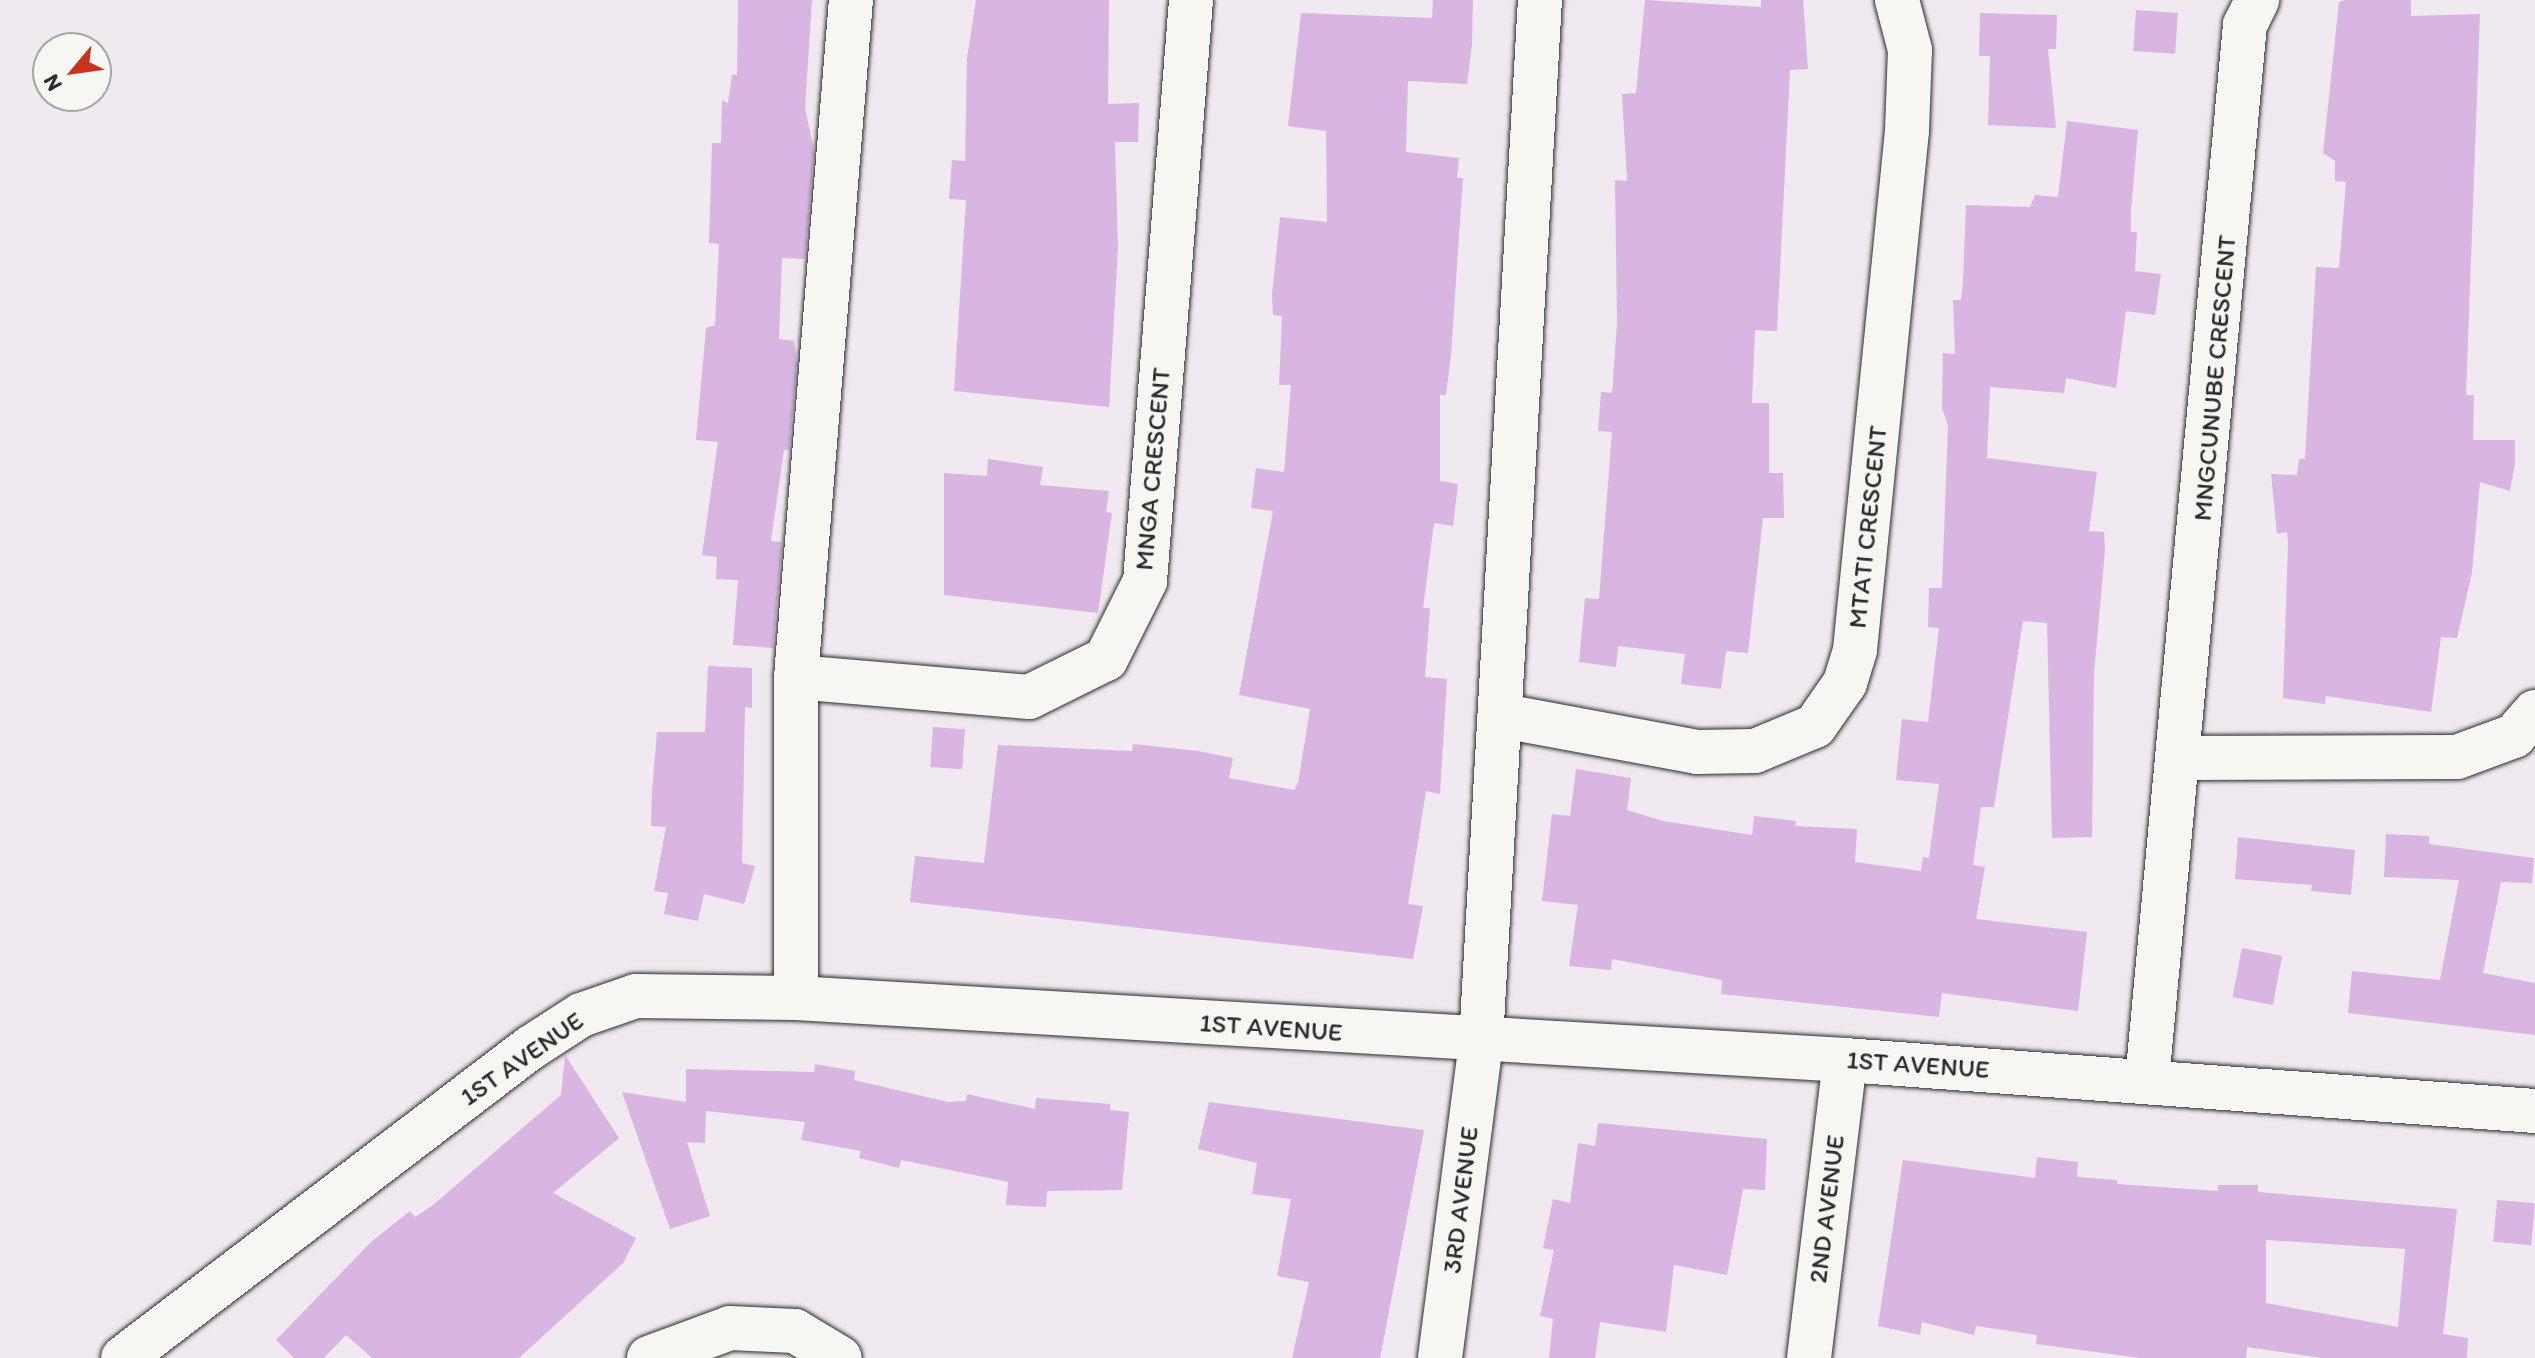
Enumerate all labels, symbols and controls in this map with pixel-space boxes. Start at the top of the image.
north arrow [32,32,112,112]
text: N [37,70,68,96]
street label: MNGCUNUBE CRESCENT [2187,234,2243,522]
street label: MNGA CRESCENT [1129,366,1177,572]
street label: MTATI CRESCENT [1842,424,1894,630]
street label: 1ST AVENUE [455,1006,589,1112]
street label: 1ST AVENUE [1199,1007,1343,1049]
street label: 1ST AVENUE [1846,1044,1990,1086]
street label: 3RD AVENUE [1437,1125,1485,1275]
street label: 2ND AVENUE [1802,1134,1852,1284]

